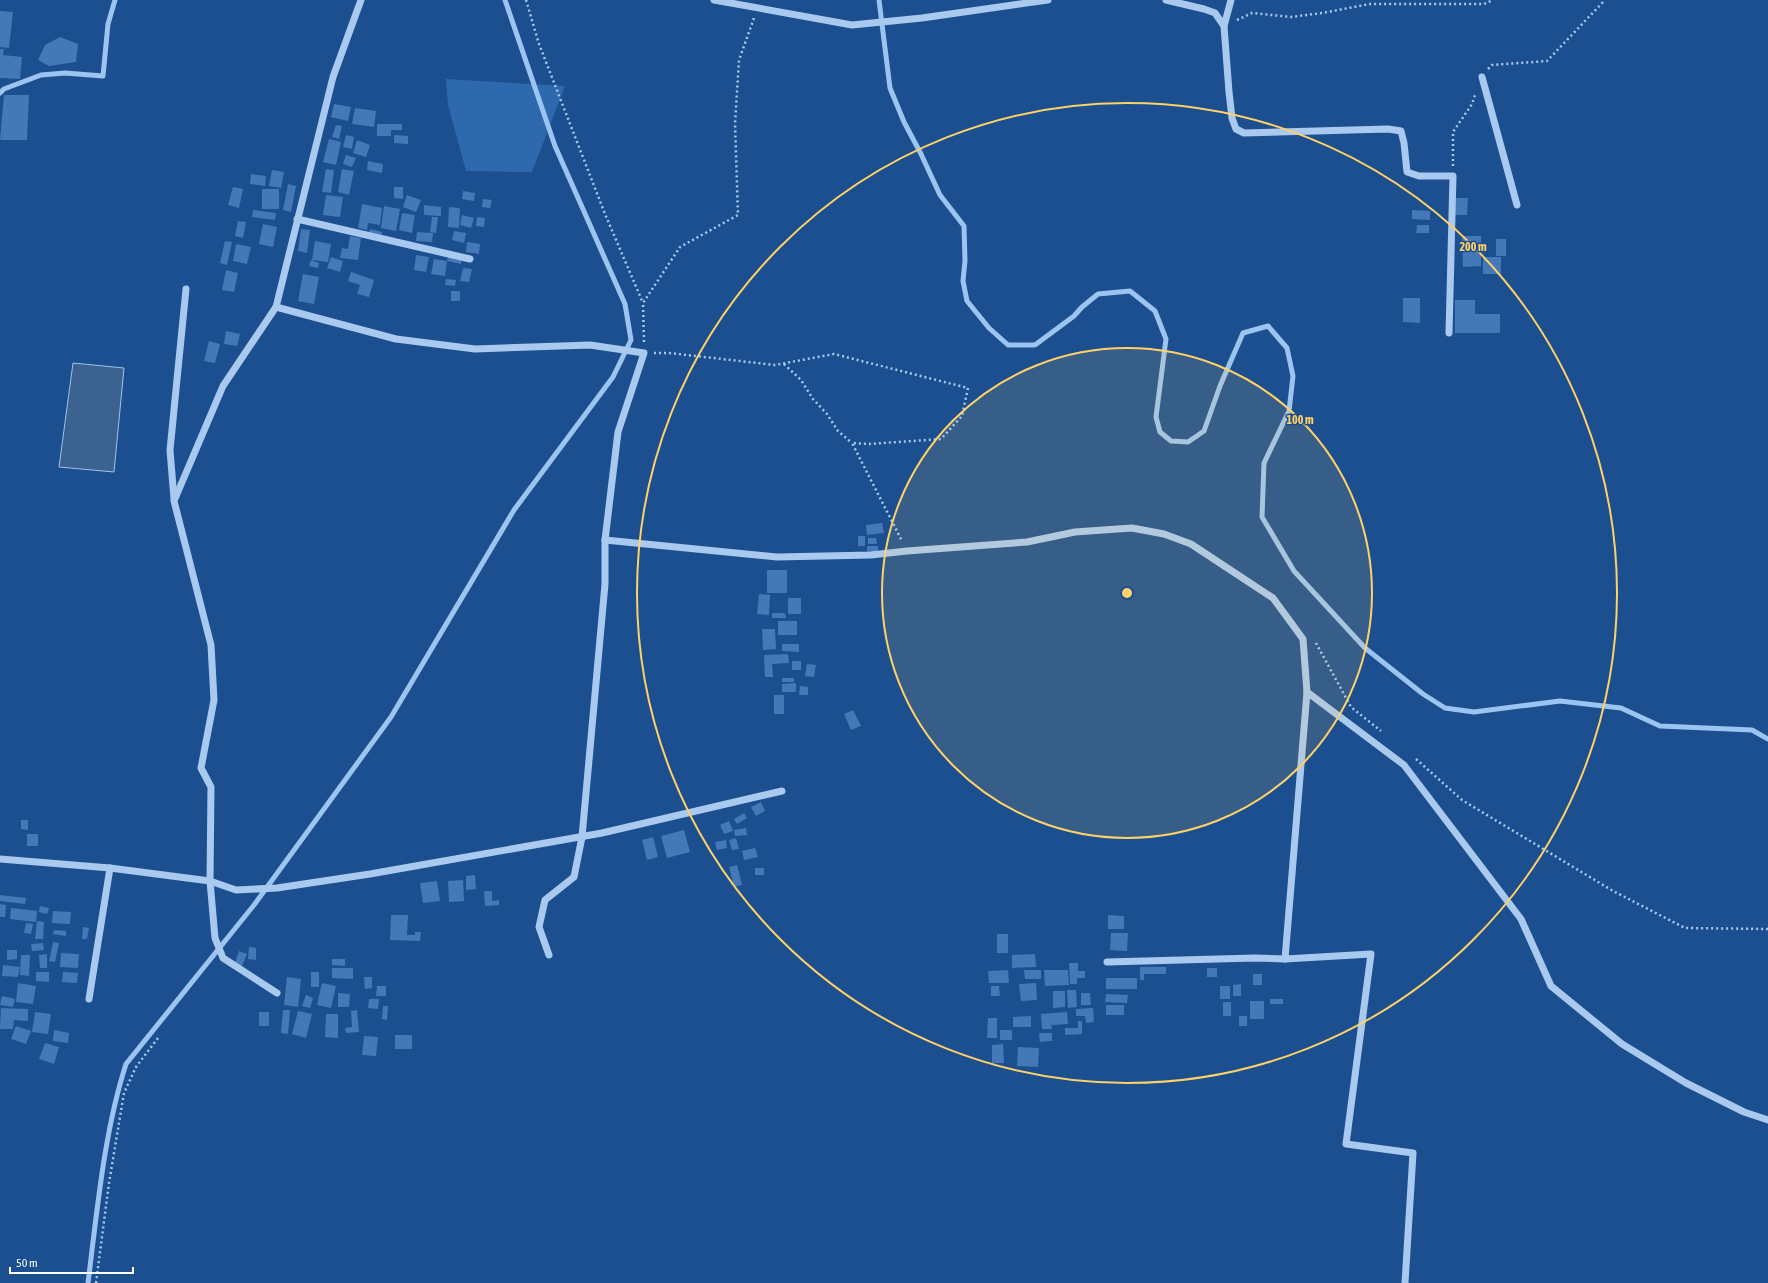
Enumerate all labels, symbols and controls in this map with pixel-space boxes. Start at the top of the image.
text: 200 m [1459,240,1487,254]
text: 100 m [1286,413,1314,427]
centre of rings [1120,586,1134,600]
scale bar [10,1249,133,1275]
text: 50 m [16,1256,38,1270]

